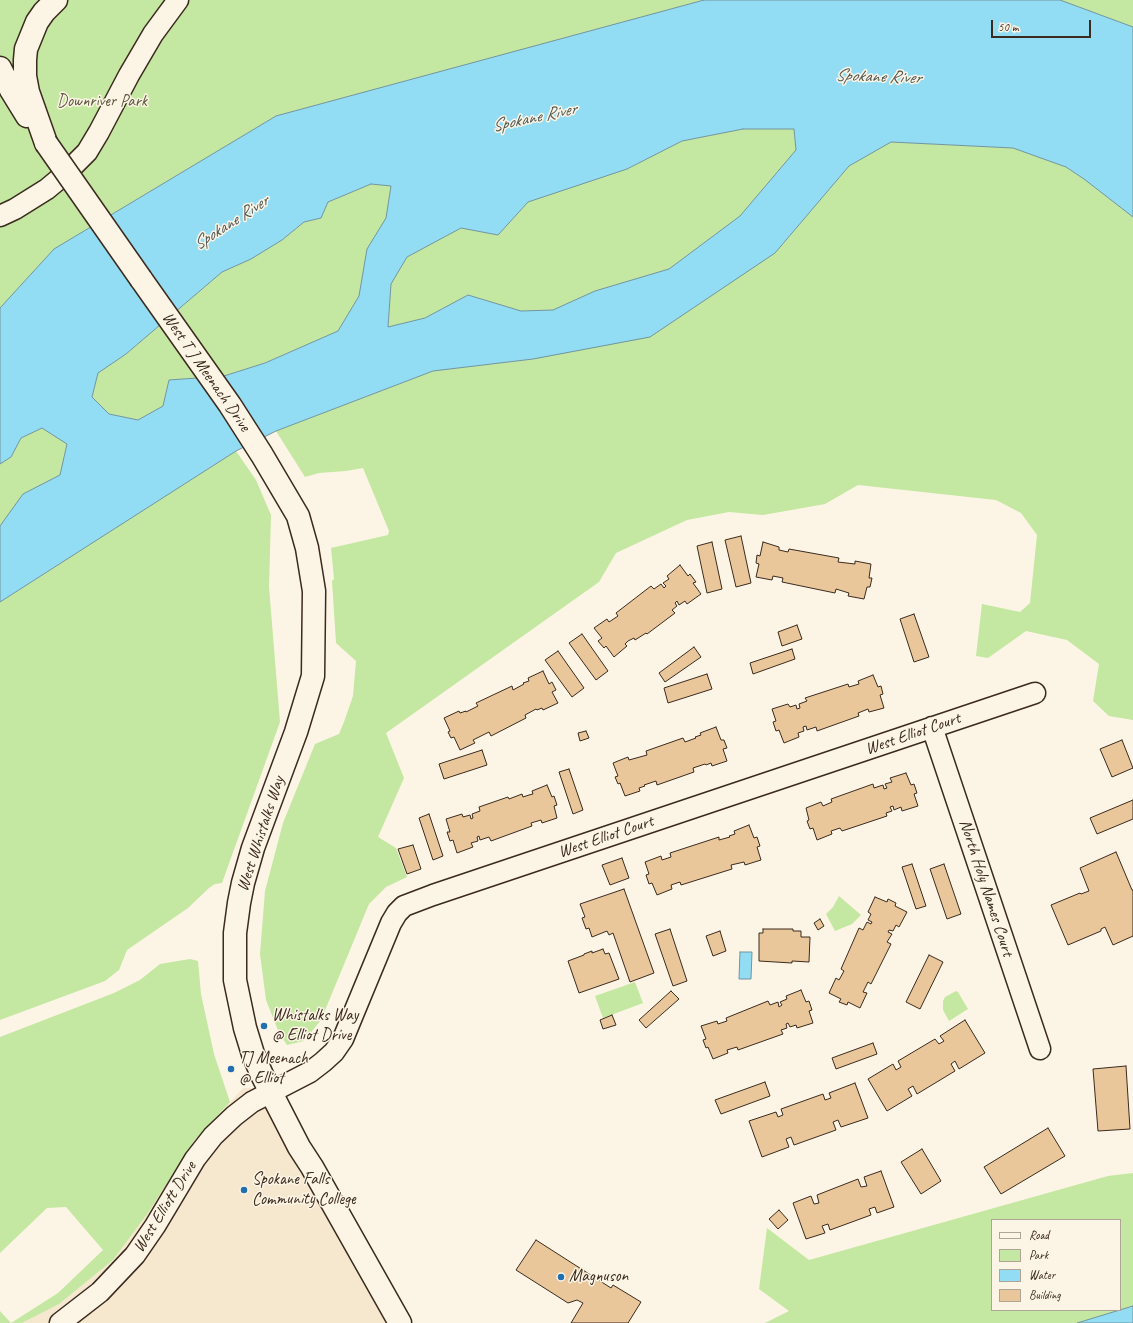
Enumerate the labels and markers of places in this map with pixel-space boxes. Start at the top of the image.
place label: Whistalks Way @ Elliot Drive [272,1006,358,1046]
marker: Whistalks Way @ Elliot Drive [259,1021,269,1031]
place label: TJ Meenach @ Elliot [239,1049,308,1089]
marker: TJ Meenach @ Elliot [226,1064,236,1074]
place label: Spokane Falls Community College [252,1170,355,1210]
marker: Spokane Falls Community College [239,1185,249,1195]
place label: Magnuson [569,1267,628,1287]
marker: Magnuson [556,1272,566,1282]

